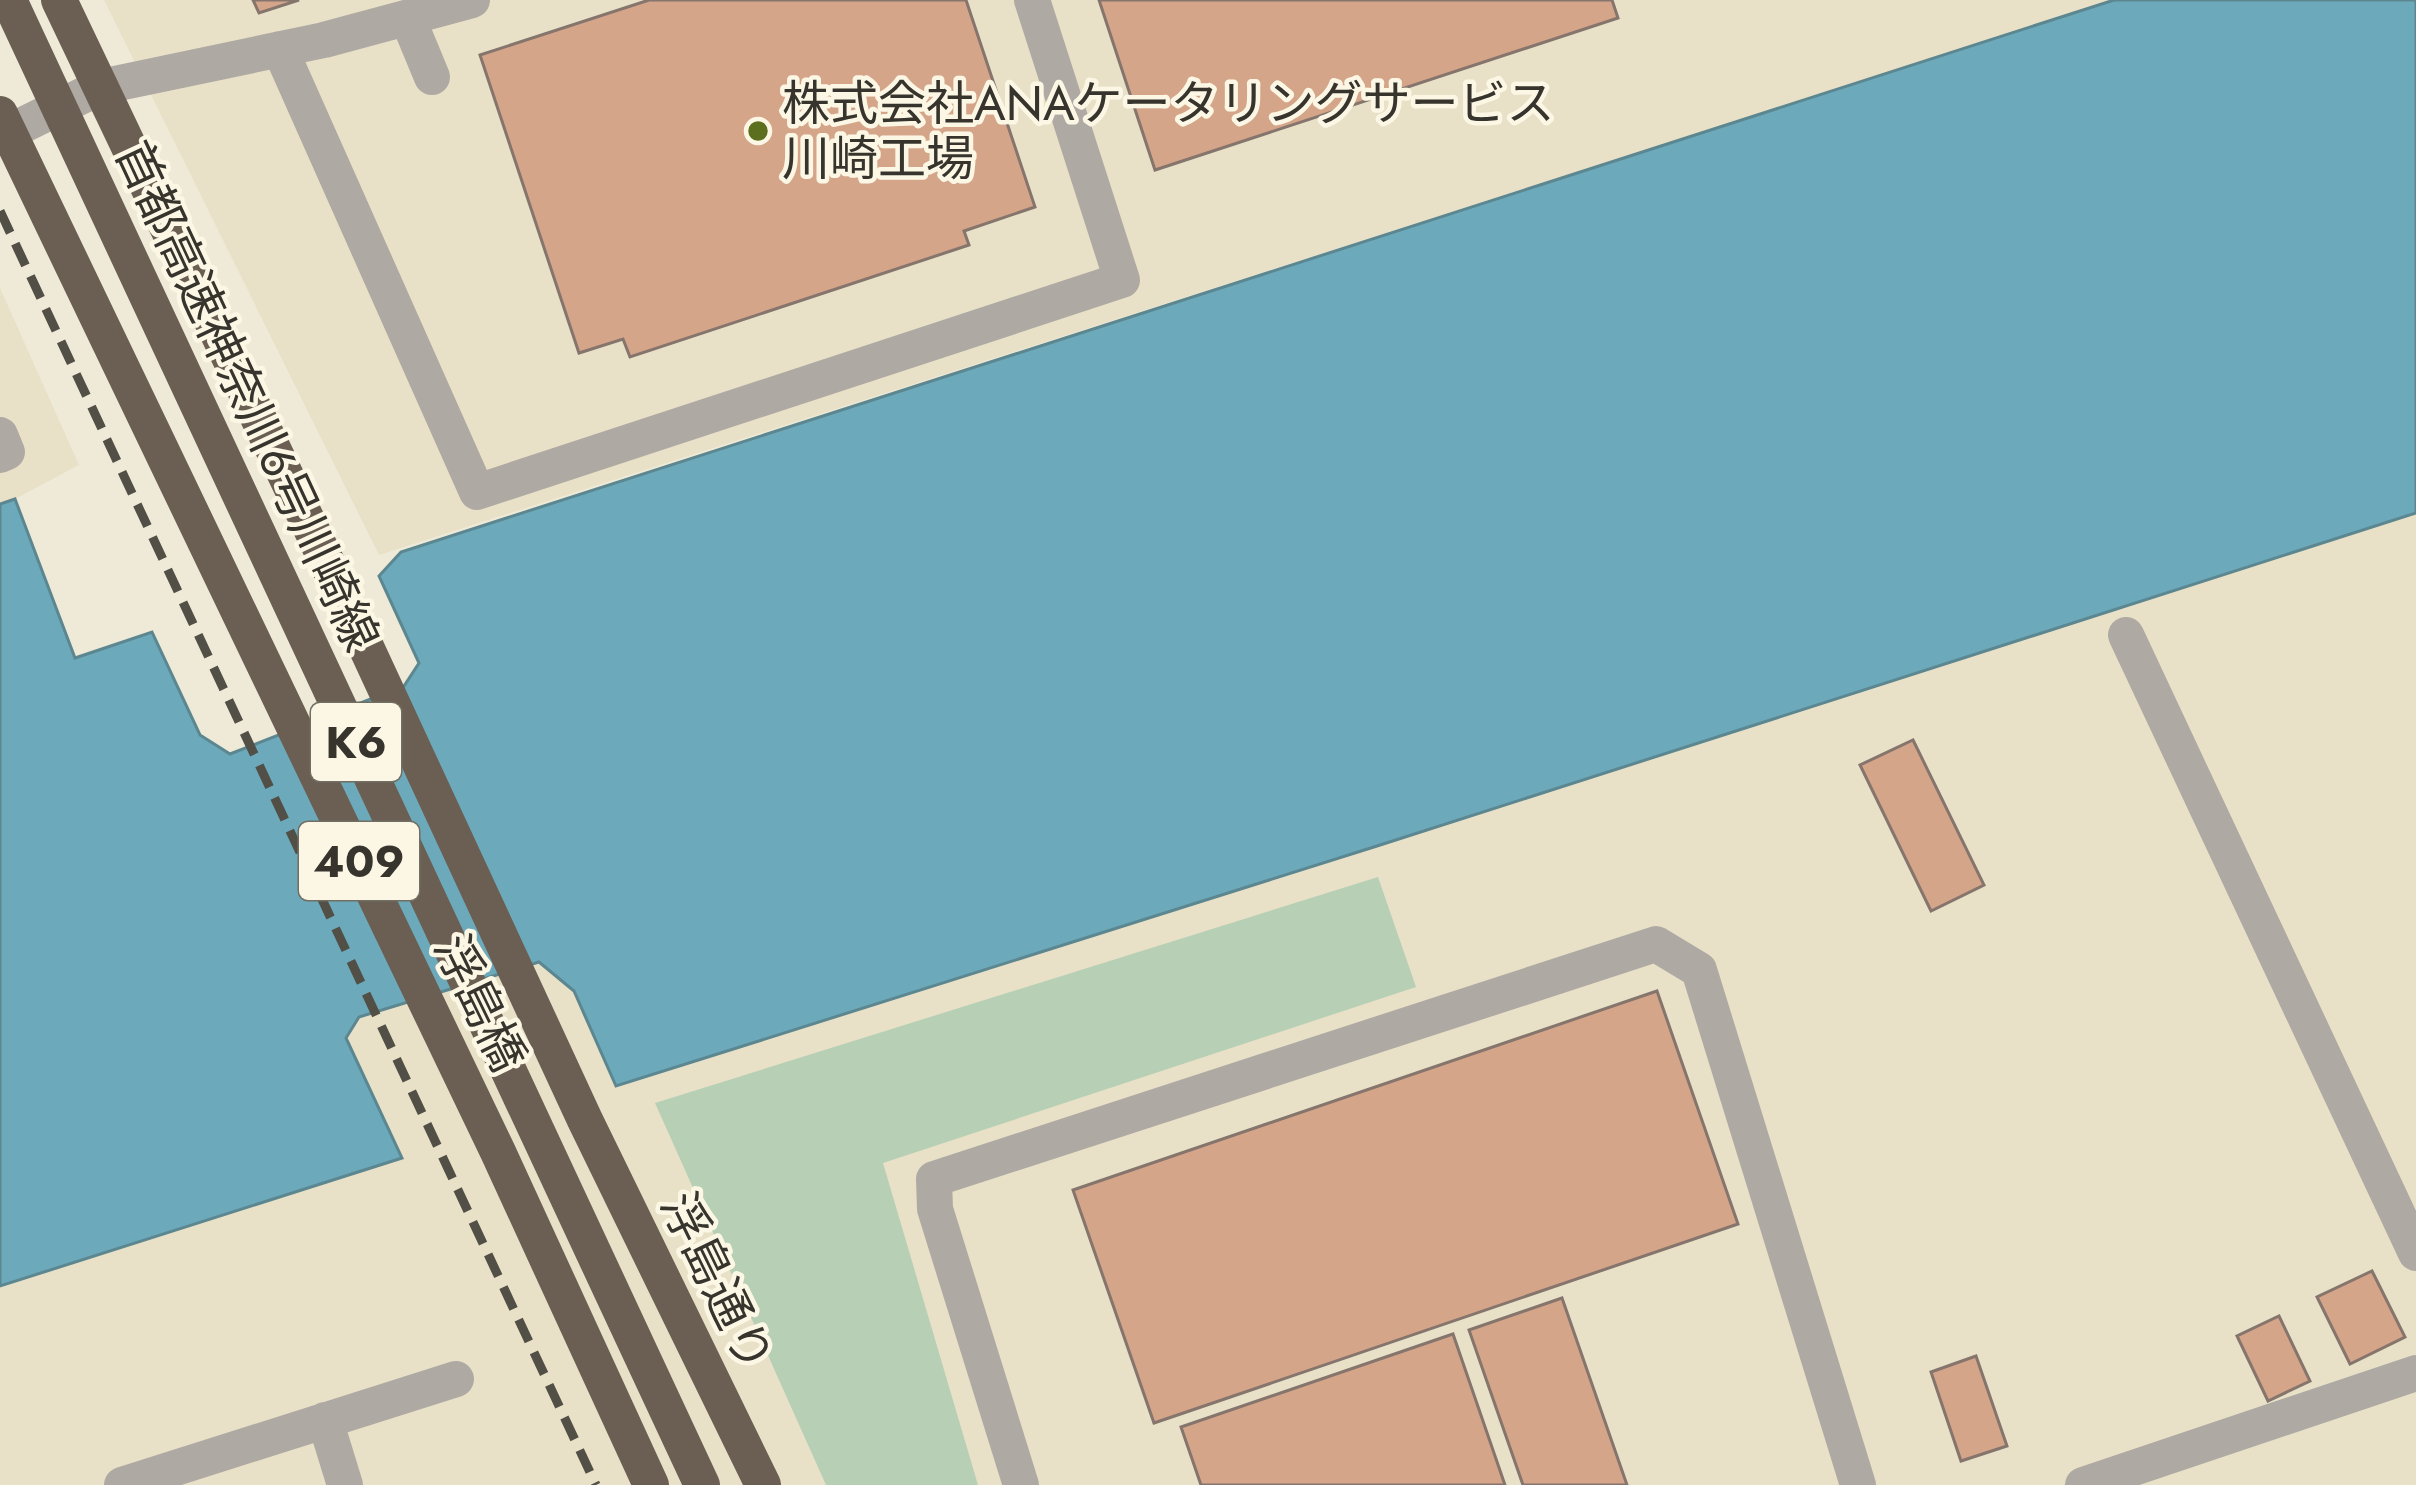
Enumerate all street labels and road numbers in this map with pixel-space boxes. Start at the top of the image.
street label: 首都高速神奈川6号川崎線 [98,130,396,662]
road number: K6 [311,703,401,781]
road number: 409 [299,822,419,900]
street label: 浮島橋 [417,923,543,1083]
street label: 浮島通り [644,1181,790,1383]

